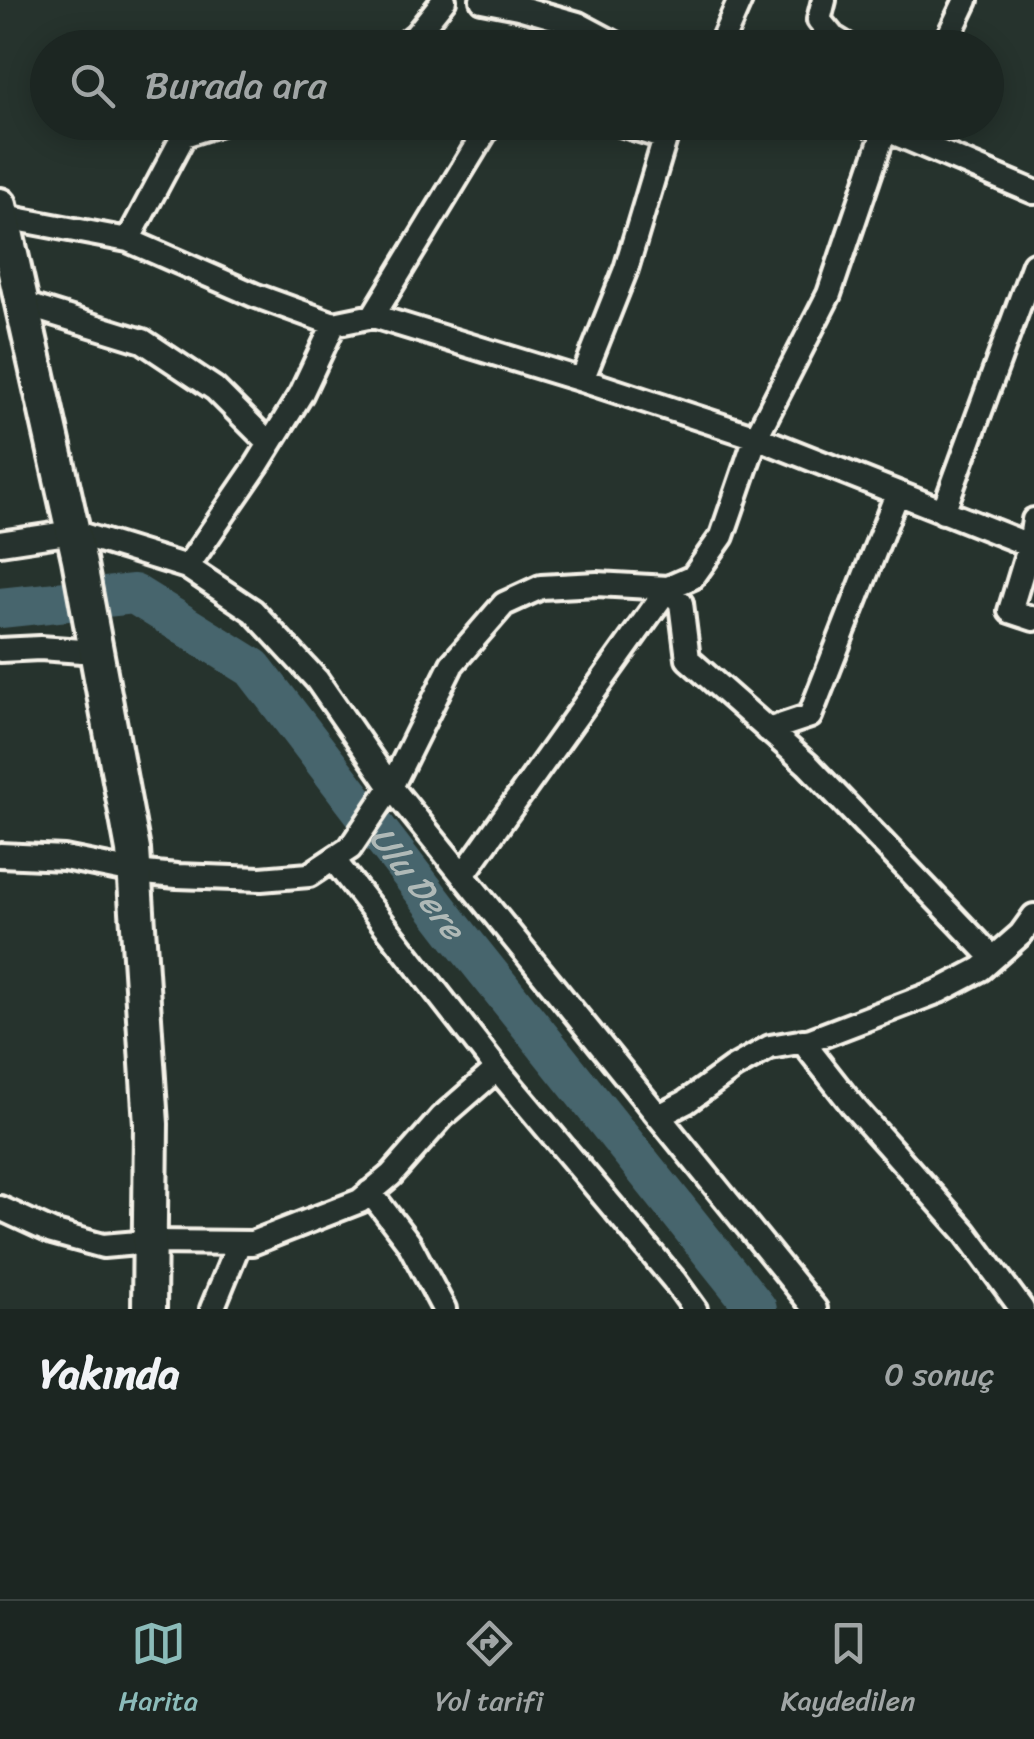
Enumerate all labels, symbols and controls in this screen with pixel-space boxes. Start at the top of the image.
search box [30,30,1004,140]
text: Burada ara [145,52,327,119]
icon: search [65,58,120,113]
water label: Ulu Dere [353,811,484,956]
text: Yakında [40,1337,180,1411]
text: 0 sonuç [884,1346,994,1403]
tab: Harita [119,1616,198,1725]
tab: Yol tarifi [435,1616,543,1725]
tab: Kaydedilen [781,1616,915,1725]

